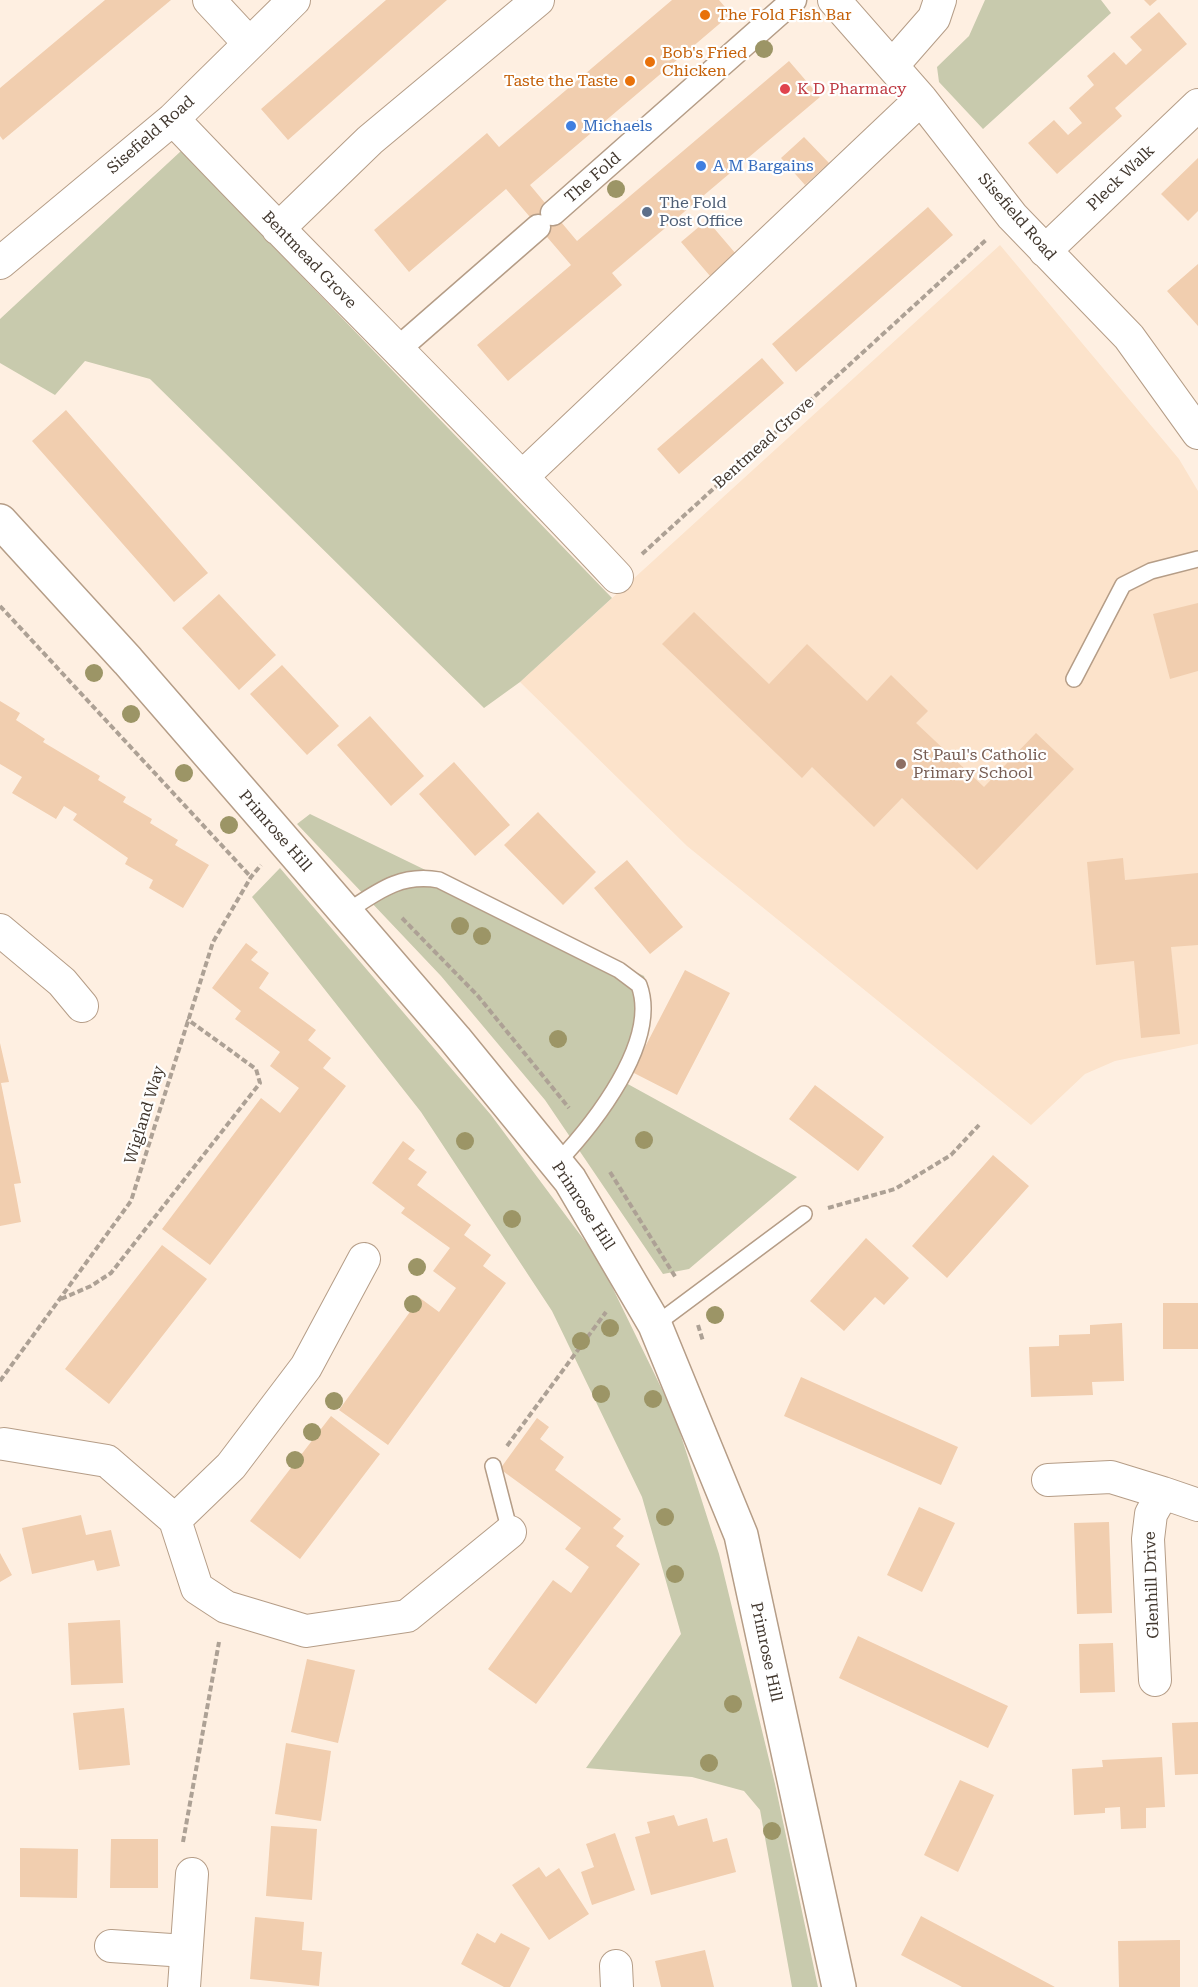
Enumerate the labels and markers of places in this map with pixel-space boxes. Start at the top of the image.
place label: The Fold Fish Bar [717,5,851,25]
marker: The Fold Fish Bar [698,8,712,22]
place label: Bob's Fried Chicken [662,43,747,81]
marker: Bob's Fried Chicken [643,55,657,69]
place label: Taste the Taste [504,71,618,91]
marker: Taste the Taste [623,74,637,88]
place label: K D Pharmacy [797,79,906,99]
marker: K D Pharmacy [778,82,792,96]
place label: Michaels [583,116,652,136]
marker: Michaels [564,119,578,133]
place label: A M Bargains [713,156,814,176]
marker: A M Bargains [694,159,708,173]
place label: The Fold Post Office [659,193,743,231]
marker: The Fold Post Office [640,205,654,219]
place label: St Paul's Catholic Primary School [913,745,1046,783]
marker: St Paul's Catholic Primary School [894,757,908,771]

